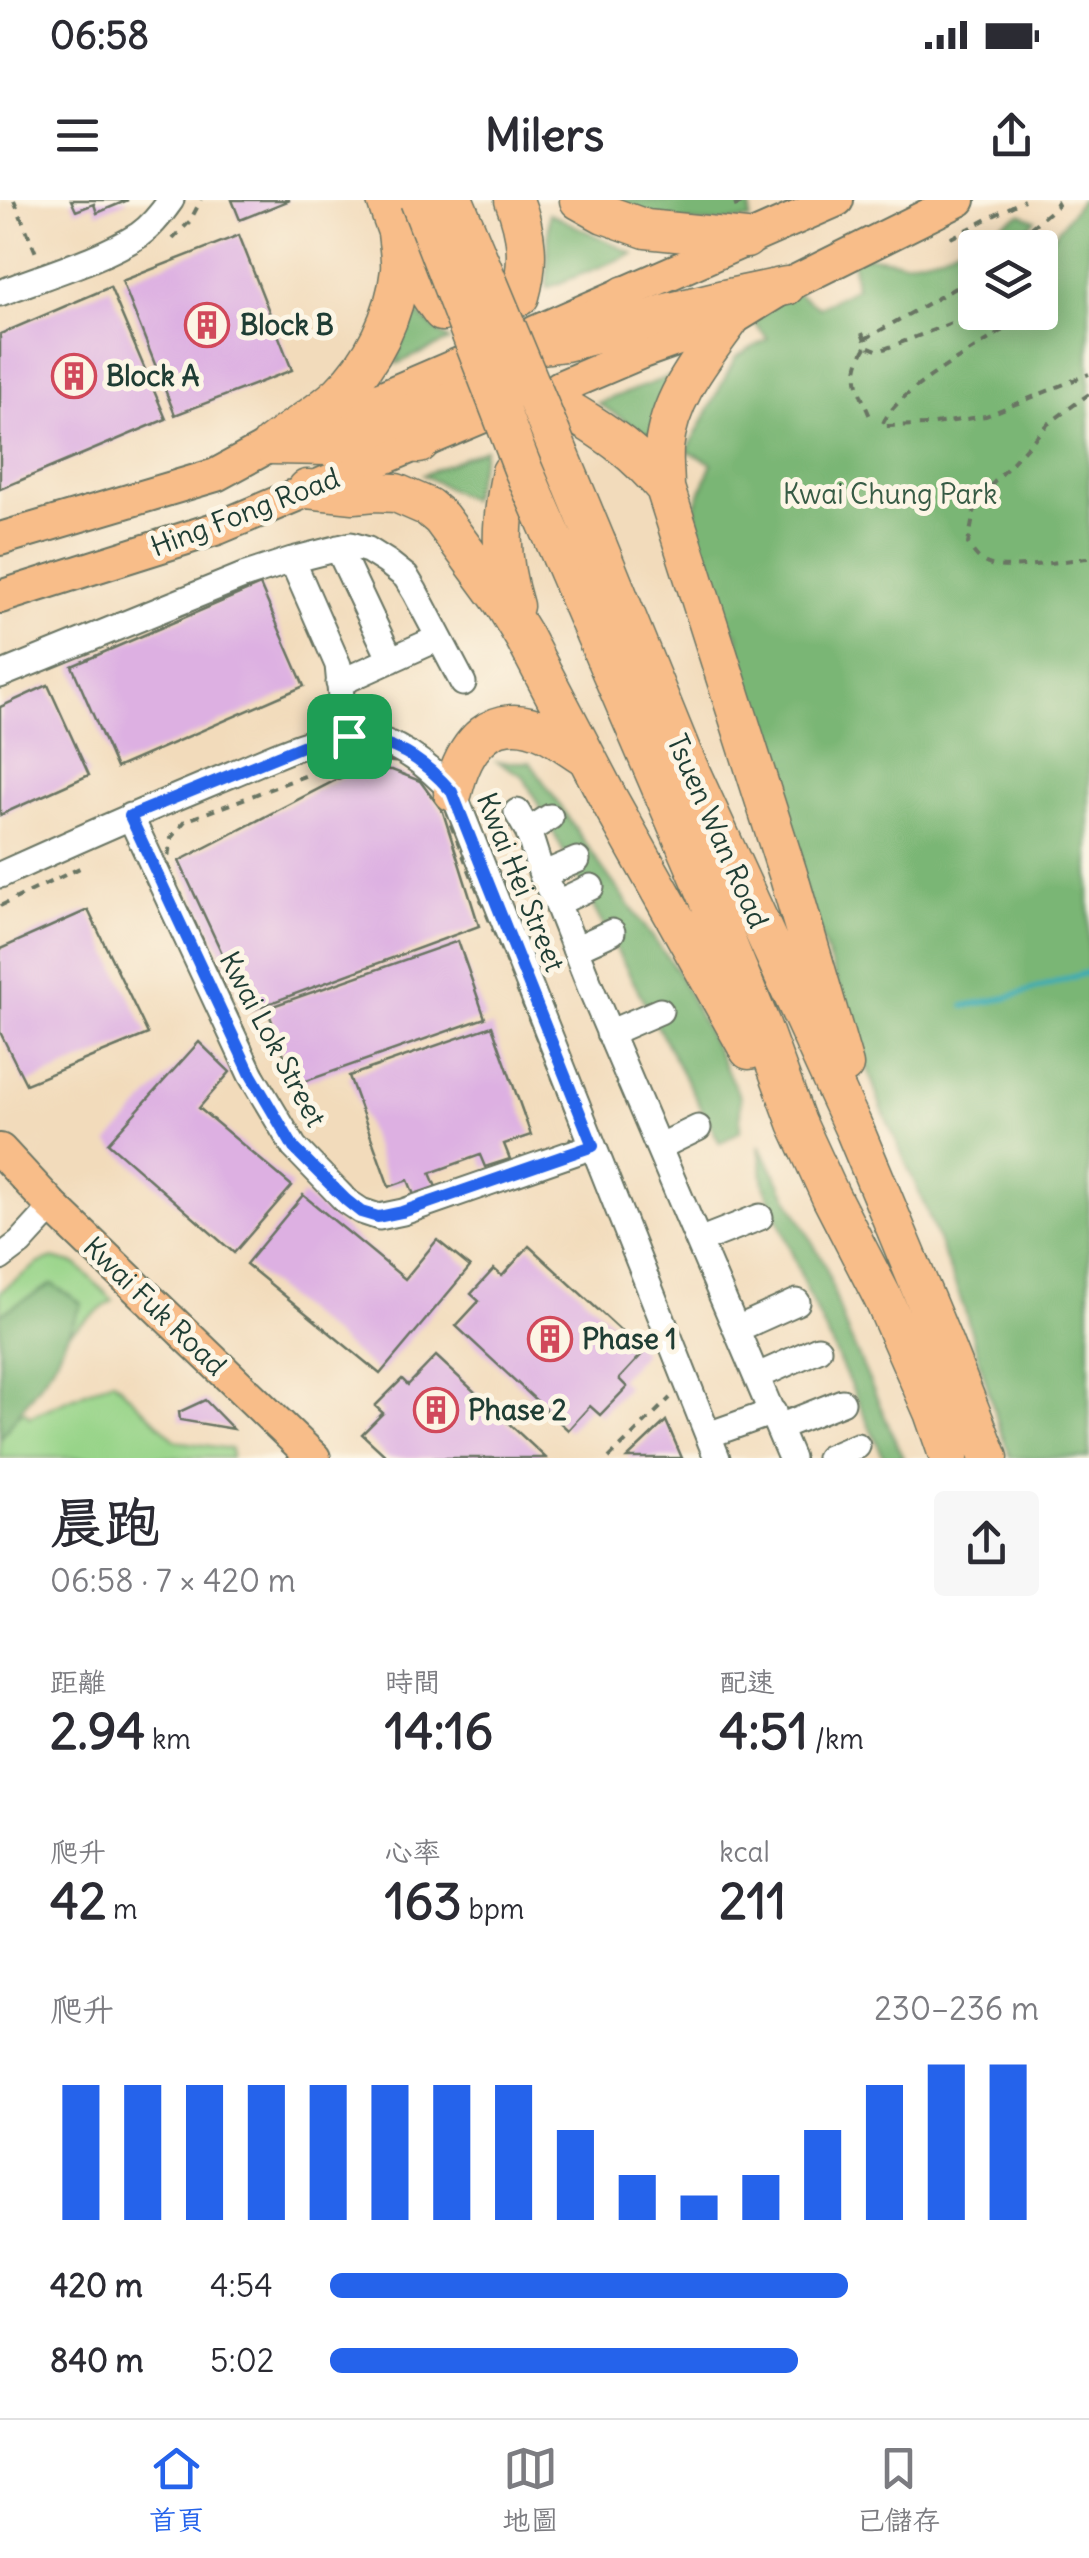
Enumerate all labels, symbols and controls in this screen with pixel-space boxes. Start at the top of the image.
text: 06:58 [50,12,149,59]
text: Milers [485,107,604,163]
icon: menu [50,108,105,163]
icon: share [984,108,1039,163]
map controls [958,230,1058,330]
button: layers [958,230,1058,330]
building icon: Block B [184,302,230,348]
place label: Block B [240,307,334,343]
building icon: Block A [51,353,97,399]
place label: Block A [106,358,200,394]
street label: Hing Fong Road [145,459,345,565]
park label: Kwai Chung Park [783,476,997,512]
pin [307,694,392,779]
icon: arrive [322,709,377,764]
street label: Tsuen Wan Road [659,728,777,934]
street label: Kwai Hei Street [469,787,573,977]
street label: Kwai Lok Street [212,945,334,1133]
street label: Kwai Fuk Road [76,1229,234,1383]
building icon: Phase 1 [527,1316,573,1362]
place label: Phase 1 [582,1321,677,1357]
building icon: Phase 2 [413,1387,459,1433]
place label: Phase 2 [468,1392,567,1428]
text: 晨跑 [50,1488,160,1557]
button: share [934,1491,1039,1596]
text: 06:58 · 7 × 420 m [50,1560,296,1601]
text: 距離 [50,1664,106,1700]
text: 時間 [385,1664,441,1700]
text: 配速 [719,1664,775,1700]
text: 2.94 [50,1700,145,1763]
text: 14:16 [385,1700,493,1763]
text: 4:51 [719,1700,808,1763]
text: km [145,1721,191,1757]
text: /km [808,1721,864,1757]
text: 爬升 [50,1834,106,1870]
text: 心率 [385,1834,441,1870]
text: kcal [719,1834,770,1870]
text: 42 [50,1870,106,1933]
text: 163 [385,1870,462,1933]
text: 211 [719,1870,786,1933]
text: m [106,1891,138,1927]
text: bpm [462,1891,524,1927]
text: 230–236 m [874,1988,1039,2029]
text: 爬升 [50,1989,114,2030]
text: 420 m [50,2265,143,2306]
text: 4:54 [210,2265,273,2306]
text: 840 m [50,2340,144,2381]
text: 5:02 [210,2340,274,2381]
tab: 首頁 [149,2441,205,2538]
tab: 地圖 [502,2441,558,2538]
tab: 已儲存 [856,2441,940,2538]

